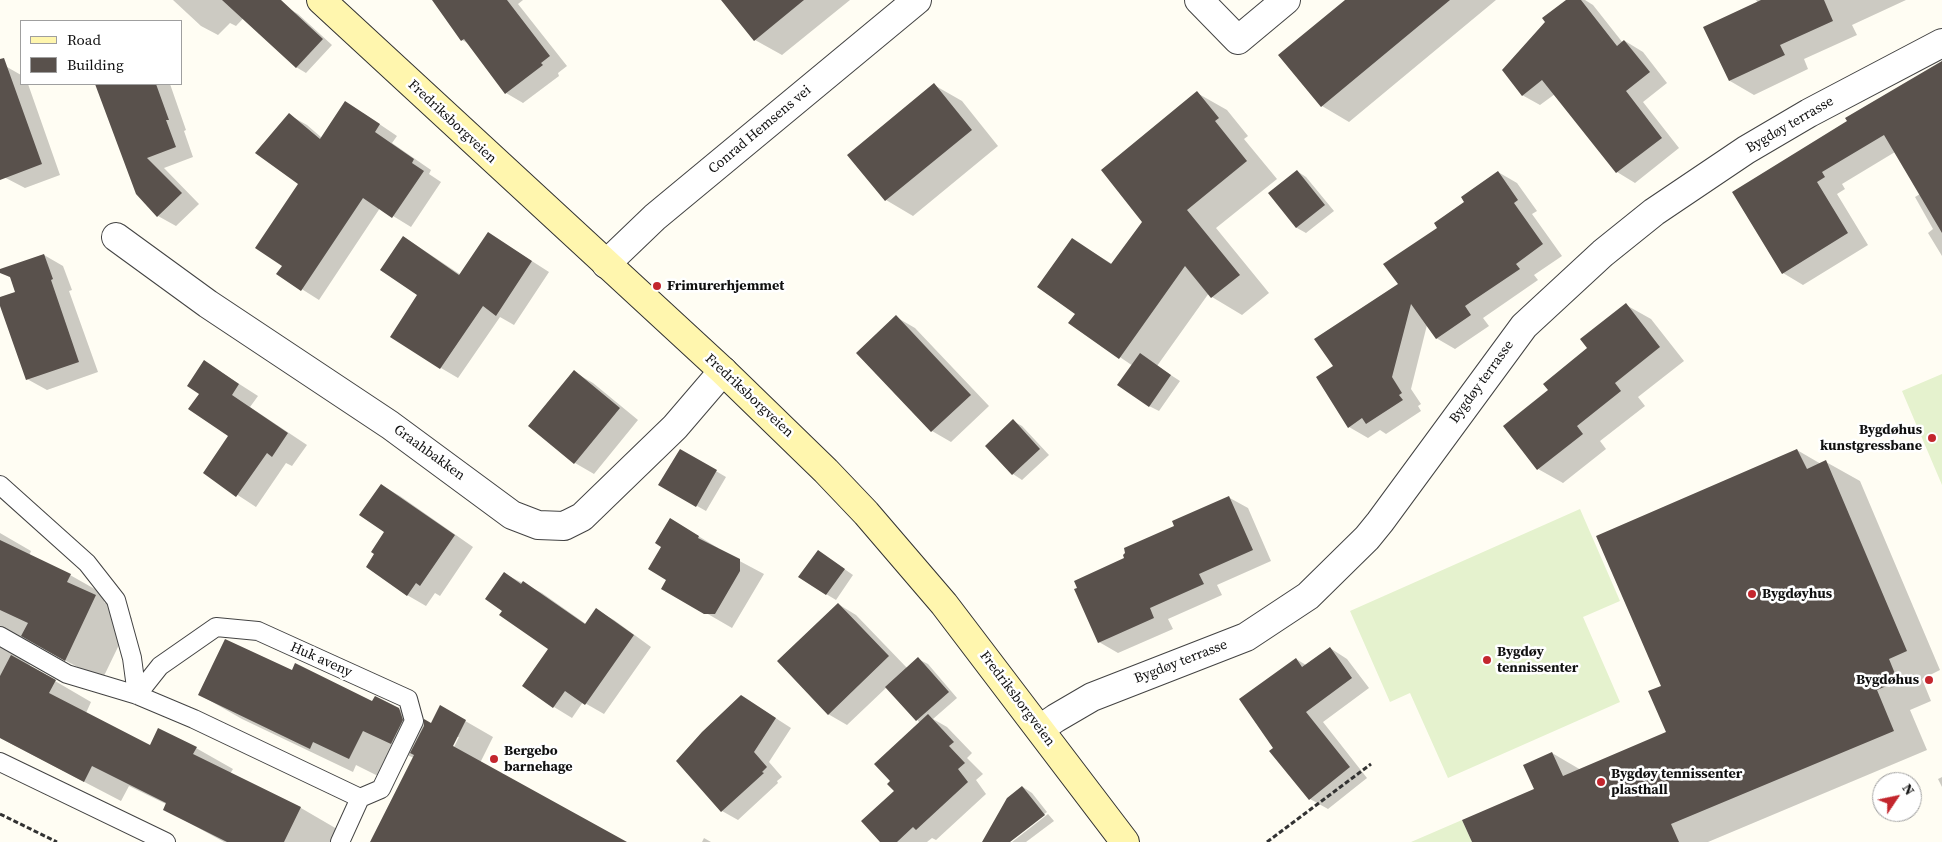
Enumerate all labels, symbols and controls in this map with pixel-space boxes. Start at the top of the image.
legend [20,20,182,85]
text: Road [67,29,101,50]
text: Building [67,54,124,75]
street label: Fredriksborgveien [404,77,500,167]
street label: Conrad Hemsens vei [705,82,815,178]
street label: Bygdøy terrasse [1743,93,1837,157]
place label: Frimurerhjemmet [667,278,784,294]
marker: Frimurerhjemmet [651,280,663,292]
street label: Bygdøy terrasse [1446,337,1518,427]
street label: Fredriksborgveien [701,351,797,441]
street label: Graahbakken [390,422,468,484]
place label: Bygdøhus kunstgressbane [1820,422,1922,454]
marker: Bygdøhus kunstgressbane [1926,432,1938,444]
place label: Bygdøyhus [1762,586,1832,602]
marker: Bygdøyhus [1746,588,1758,600]
street label: Bygdøy terrasse [1132,637,1230,687]
street label: Huk aveny [288,639,354,681]
place label: Bygdøy tennissenter [1497,644,1578,676]
street label: Fredriksborgveien [976,648,1058,750]
marker: Bygdøy tennissenter [1481,654,1493,666]
place label: Bygdøhus [1856,672,1919,688]
marker: Bygdøhus [1923,674,1935,686]
place label: Bergebo barnehage [504,743,573,776]
marker: Bergebo barnehage [488,753,500,765]
place label: Bygdøy tennissenter plasthall [1611,766,1742,799]
north arrow [1872,772,1922,822]
marker: Bygdøy tennissenter plasthall [1595,776,1607,788]
text: N [1897,779,1920,799]

